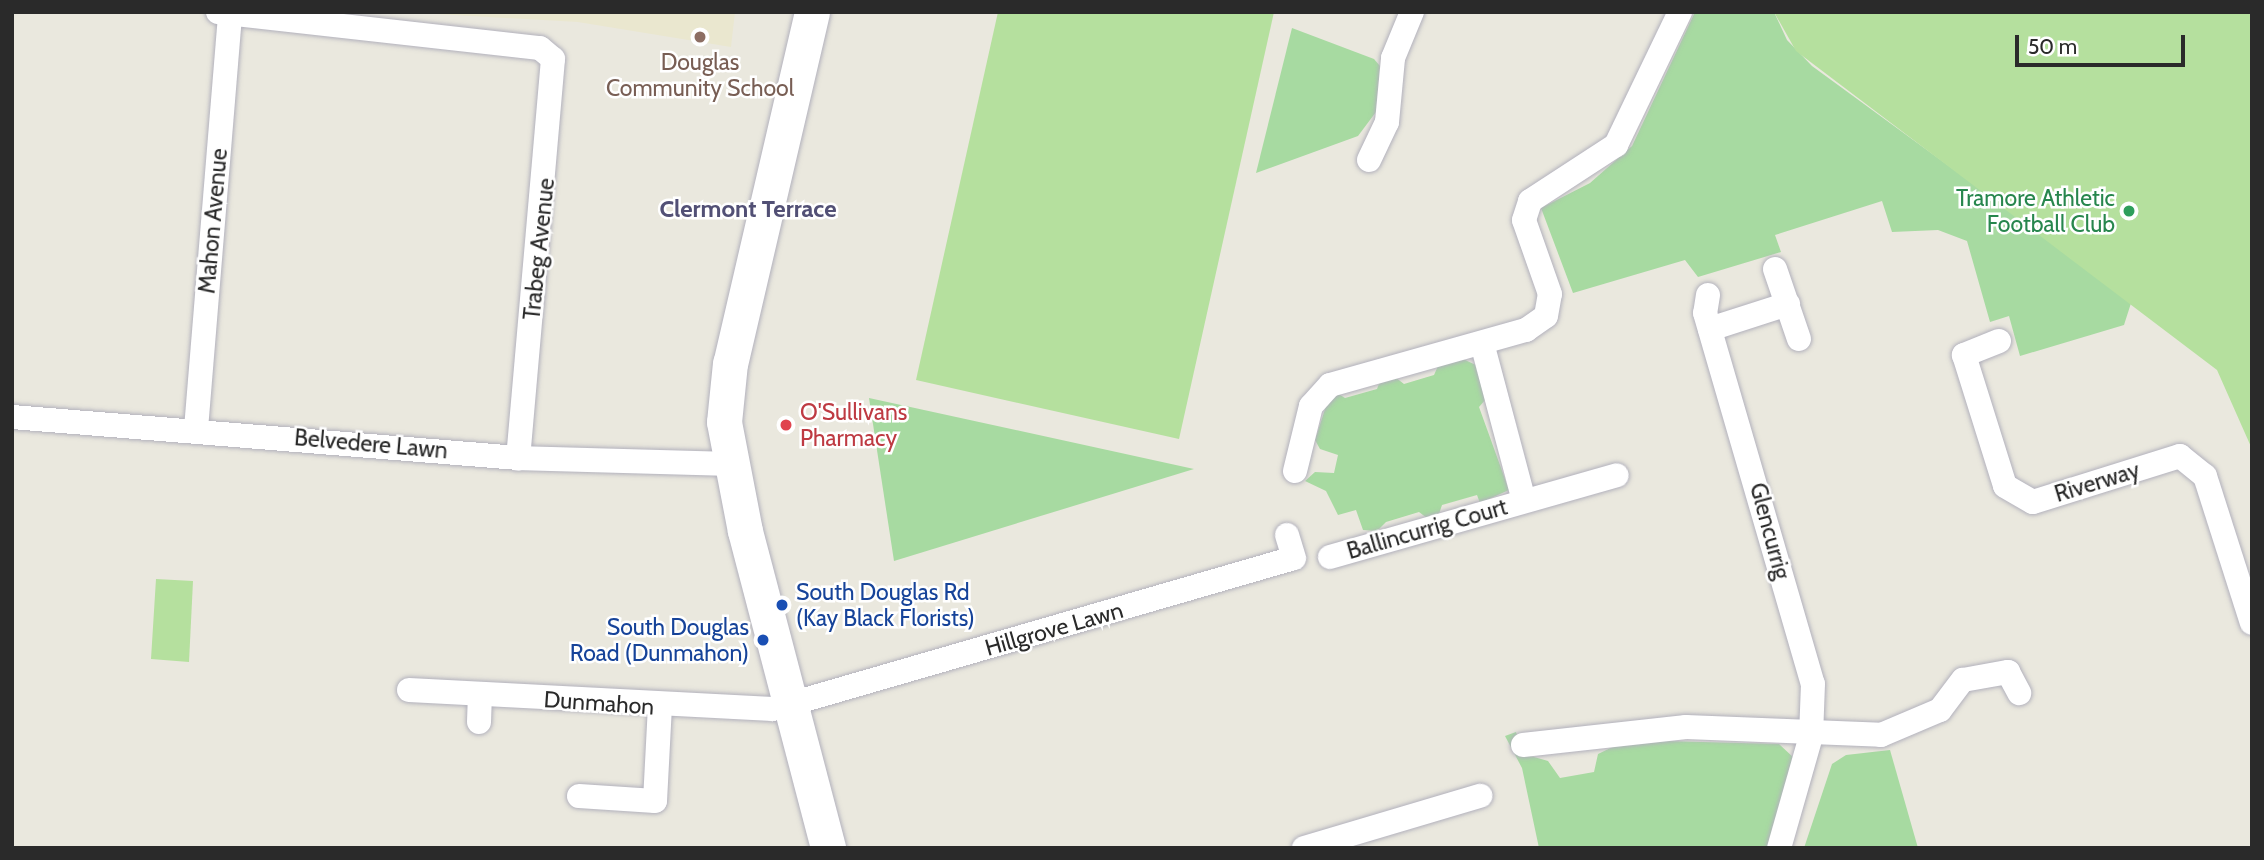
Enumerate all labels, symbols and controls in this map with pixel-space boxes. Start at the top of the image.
scale bar [2019,21,2189,65]
marker: Douglas Community School [692,29,708,45]
text: 50 m [2028,34,2077,59]
place label: Douglas Community School [606,48,794,102]
street label: Mahon Avenue [193,147,233,295]
street label: Trabeg Avenue [518,177,560,321]
place label: Tramore Athletic Football Club [1956,184,2115,238]
district label: Clermont Terrace [659,195,837,223]
marker: Tramore Athletic Football Club [2121,203,2137,219]
place label: O'Sullivans Pharmacy [800,398,907,452]
marker: O'Sullivans Pharmacy [778,417,794,433]
street label: Belvedere Lawn [293,424,449,464]
street label: Riverway [2051,456,2143,508]
street label: Glencurrig [1744,480,1796,582]
street label: Ballincurrig Court [1344,493,1510,565]
place label: South Douglas Rd (Kay Black Florists) [796,578,975,632]
street label: Hillgrove Lawn [982,596,1126,662]
marker: South Douglas Rd (Kay Black Florists) [774,597,790,613]
place label: South Douglas Road (Dunmahon) [570,613,749,667]
marker: South Douglas Road (Dunmahon) [755,632,771,648]
street label: Dunmahon [543,685,655,721]

